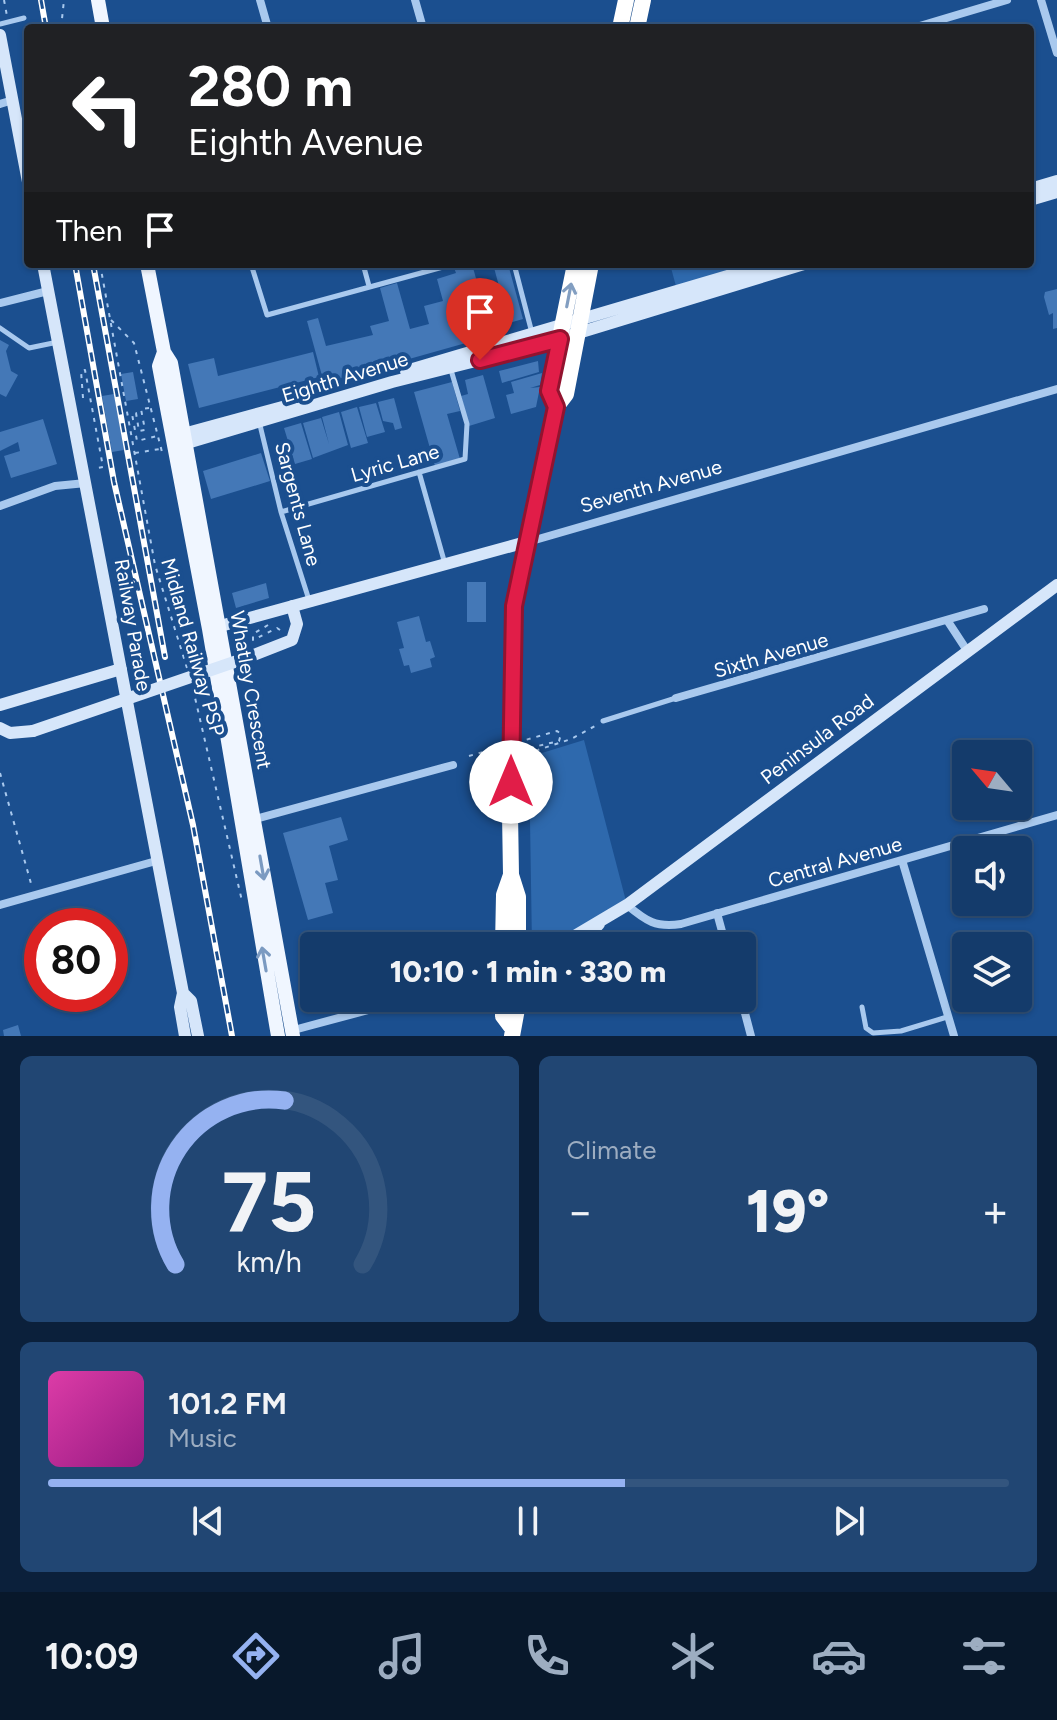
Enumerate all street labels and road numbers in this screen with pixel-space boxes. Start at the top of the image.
street label: Eighth Avenue [279,346,411,408]
street label: Sargents Lane [270,439,326,569]
street label: Lyric Lane [348,439,442,487]
street label: Seventh Avenue [577,454,725,518]
street label: Midland Railway PSP [156,555,230,739]
street label: Railway Parade [110,557,156,693]
street label: Whatley Crescent [225,609,277,771]
street label: Sixth Avenue [711,627,831,683]
street label: Peninsula Road [756,689,878,789]
street label: Central Avenue [765,831,905,893]

